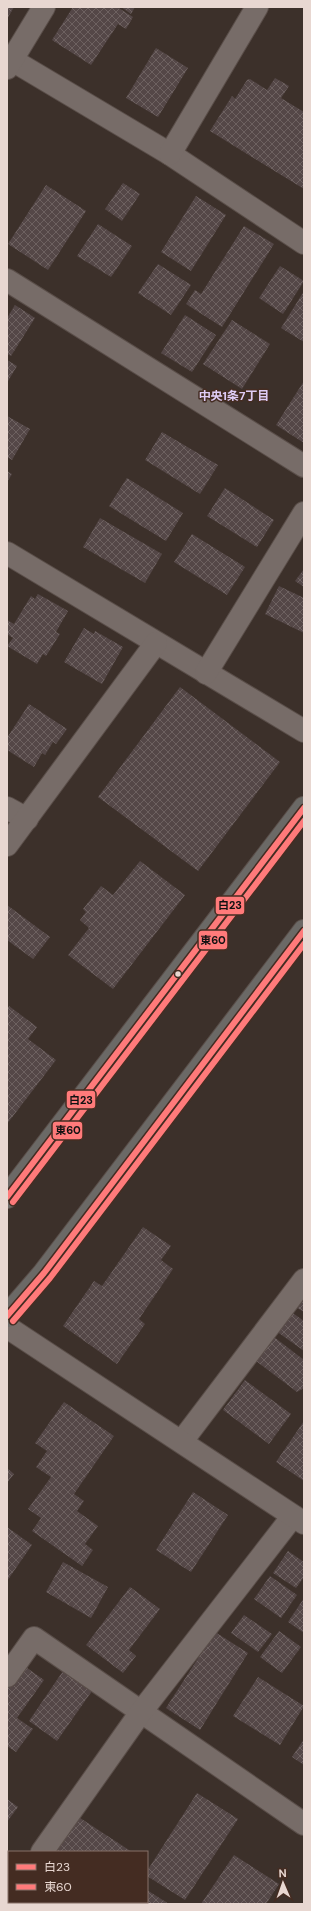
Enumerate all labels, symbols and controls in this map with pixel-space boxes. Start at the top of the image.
district label: 中央1条7丁目 [199,388,269,404]
line badge: 白23 [215,896,245,915]
text: 白23 [218,898,242,912]
line badge: 東60 [198,930,228,950]
text: 東60 [200,933,226,947]
unlabelled marker [173,969,183,979]
line badge: 白23 [66,1090,96,1109]
text: 白23 [69,1093,93,1107]
line badge: 東60 [52,1121,83,1140]
text: 東60 [55,1123,81,1137]
legend [8,1851,148,1903]
text: 白23 [44,1859,70,1875]
north arrow [263,1863,303,1903]
text: N [278,1866,287,1880]
text: 東60 [44,1879,72,1895]

